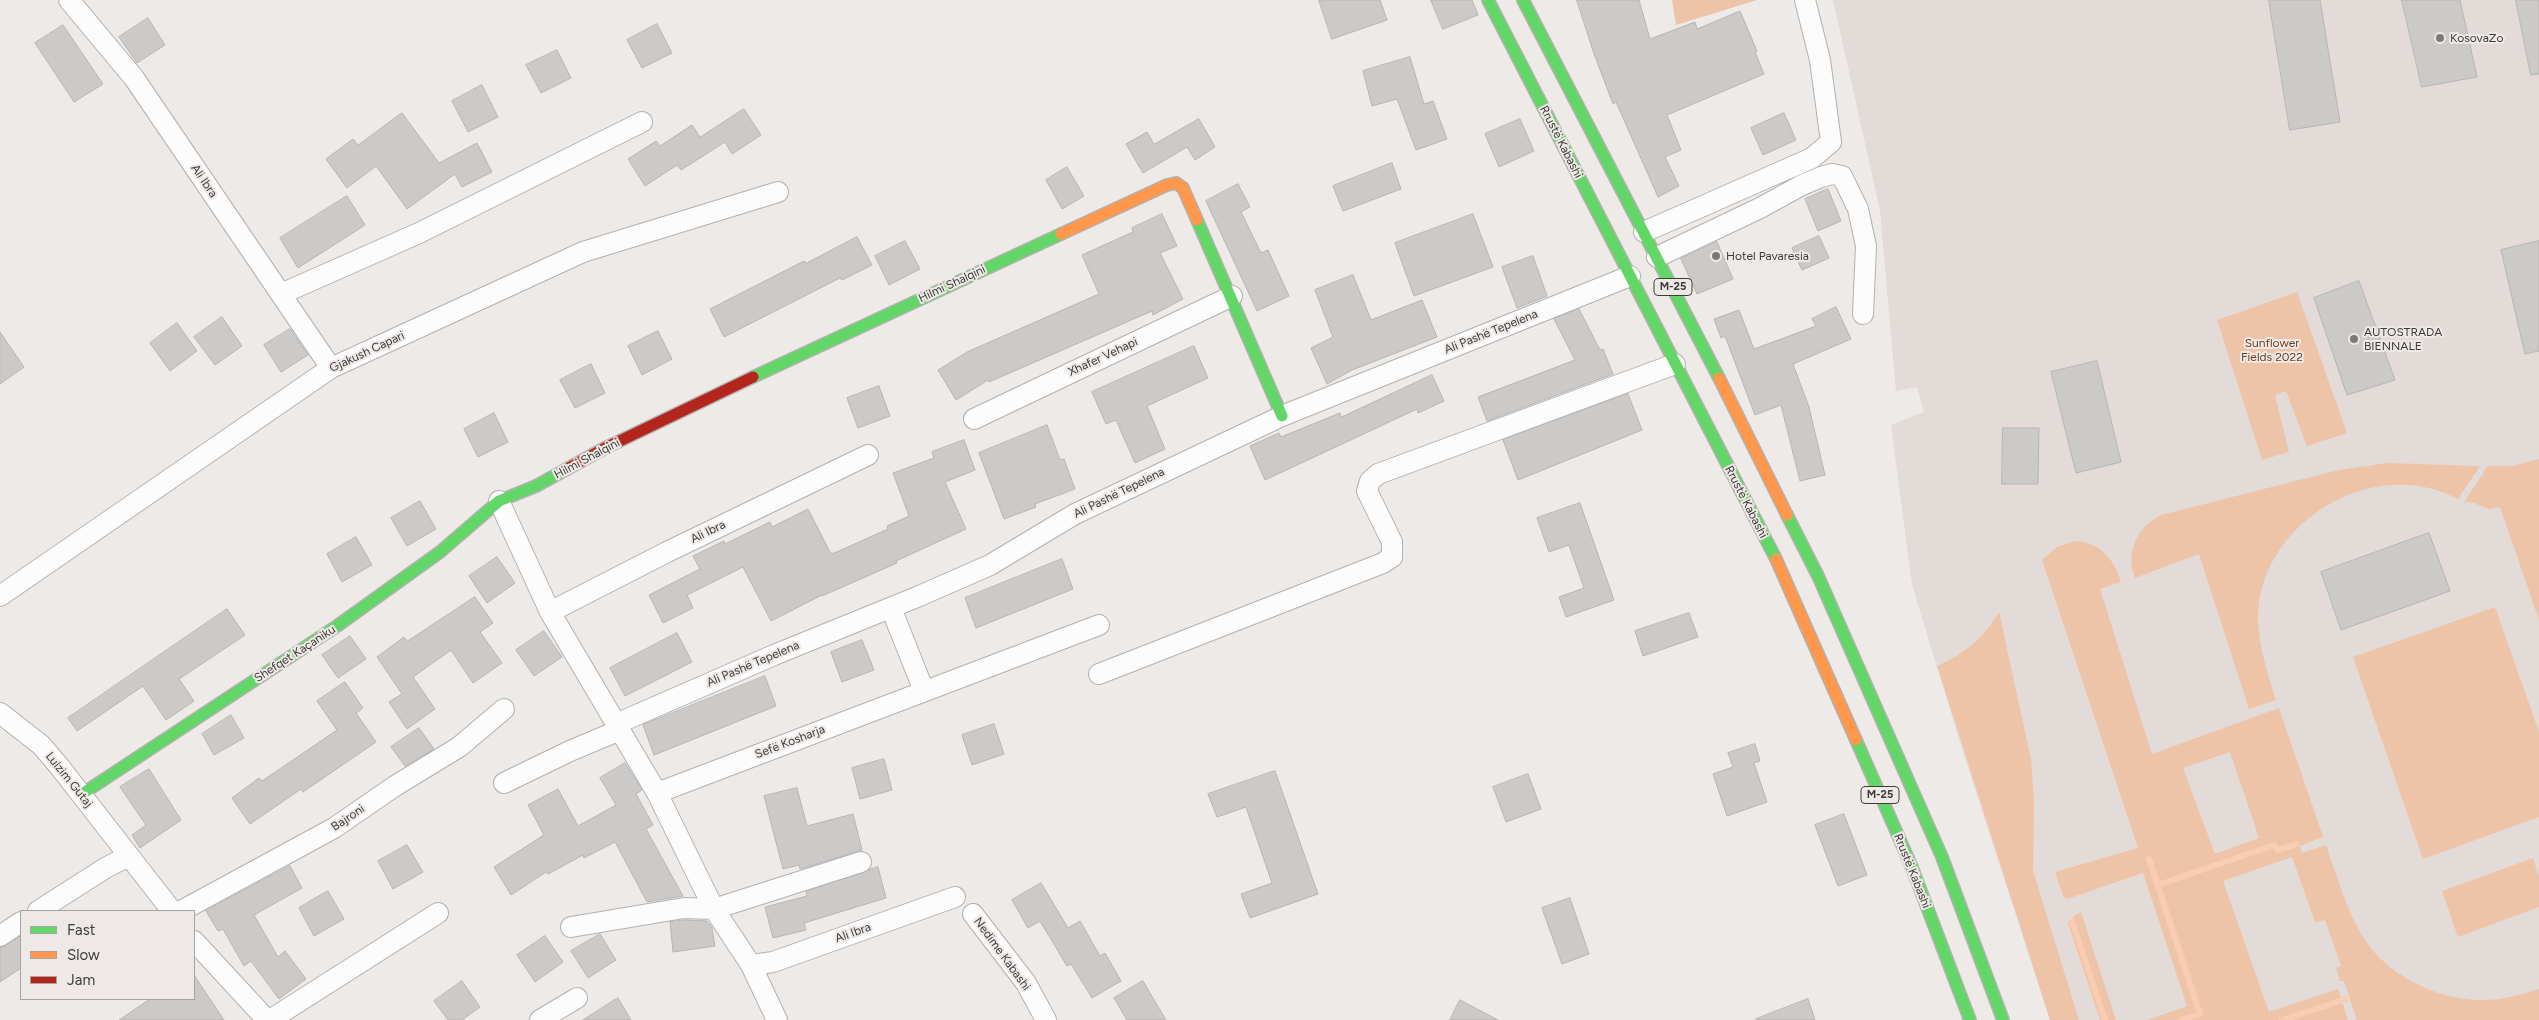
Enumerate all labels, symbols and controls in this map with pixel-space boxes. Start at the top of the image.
place label: KosovaZo [2450,31,2503,45]
marker: KosovaZo [2434,32,2446,44]
street label: Rrustë Kabashi [1537,103,1585,181]
street label: Ali Ibra [188,162,220,200]
place label: Hotel Pavaresia [1726,249,1809,263]
marker: Hotel Pavaresia [1710,250,1722,262]
street label: Hilmi Shalqini [916,262,988,306]
road number: M-25 [1654,278,1692,296]
street label: Ali Pashë Tepelena [1442,307,1540,357]
place label: AUTOSTRADA BIENNALE [2364,325,2442,353]
street label: Gjakush Capari [327,328,407,376]
marker: AUTOSTRADA BIENNALE [2348,333,2360,345]
street label: Xhafer Vehapi [1066,335,1140,379]
park label: Sunflower Fields 2022 [2241,336,2303,364]
street label: Hilmi Shalqini [552,436,622,482]
street label: Rrustë Kabashi [1722,463,1770,541]
street label: Ali Pashë Tepelena [1071,465,1167,521]
street label: Ali Ibra [688,517,728,547]
street label: Shefqet Kaçaniku [252,622,338,686]
street label: Ali Pashë Tepelena [704,638,802,690]
street label: Sefë Kosharja [753,722,827,762]
street label: Lulzim Gutaj [42,749,96,811]
road number: M-25 [1861,786,1899,804]
street label: Bajroni [329,802,367,834]
street label: Rrustë Kabashi [1890,831,1934,911]
legend [20,910,195,1000]
street label: Nedime Kabashi [971,915,1033,993]
street label: Ali Ibra [833,920,873,946]
text: Fast [67,921,95,939]
text: Slow [67,946,100,964]
text: Jam [67,971,95,989]

